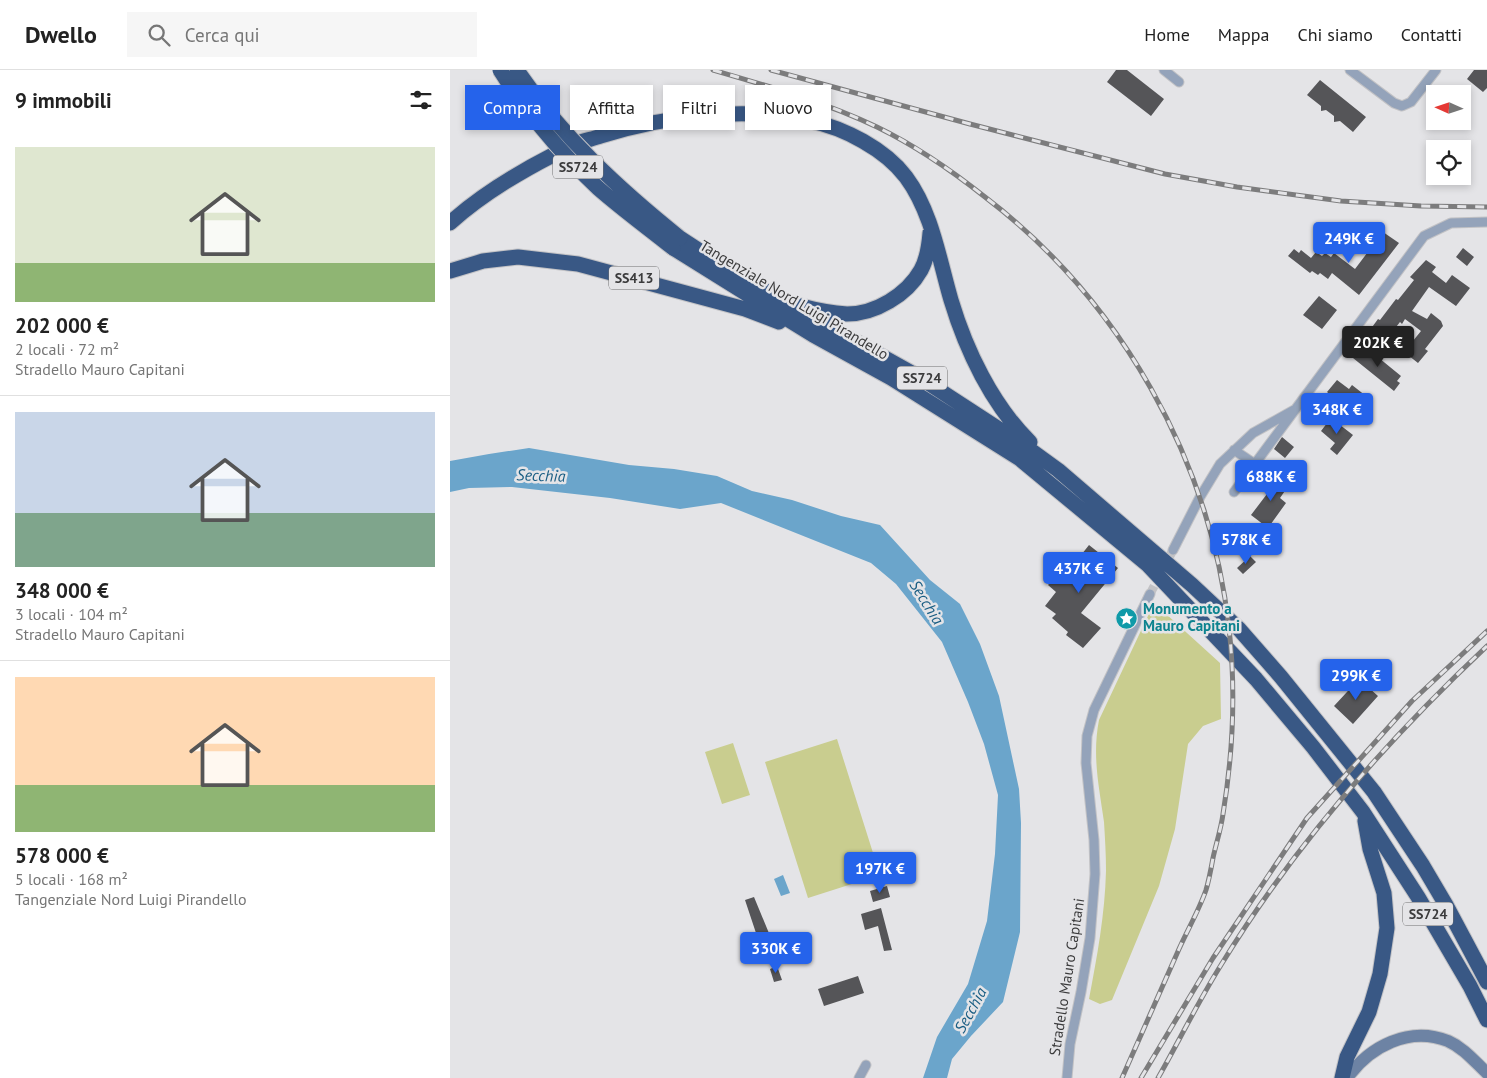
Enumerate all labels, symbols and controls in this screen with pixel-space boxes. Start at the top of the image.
search box [127,12,477,57]
text: Dwello [25,19,97,50]
icon: search [145,21,173,49]
text: Cerca qui [185,23,260,47]
text: Home [1144,23,1190,46]
text: Mappa [1218,23,1269,46]
text: Chi siamo [1297,23,1373,46]
text: Contatti [1401,23,1462,46]
chip: Compra [465,85,560,130]
chip: Affitta [570,85,653,130]
chip: Filtri [663,85,735,130]
chip: Nuovo [745,85,831,130]
north arrow [1426,85,1471,130]
map controls [1426,85,1471,185]
icon: filters [407,86,435,114]
text: 9 immobili [15,87,112,114]
button: locate [1426,140,1471,185]
road number: SS724 [553,155,603,178]
icon: home [180,179,270,269]
pin: 249K € [1308,222,1390,264]
text: 249K € [1324,228,1374,248]
street label: Tangenziale Nord Luigi Pirandello [696,236,892,364]
road number: SS413 [609,267,659,290]
text: 202 000 € [15,312,109,339]
pin: 202K € [1337,326,1419,368]
text: 202K € [1353,332,1403,352]
text: 2 locali · 72 m² [15,339,119,359]
text: Stradello Mauro Capitani [15,359,185,379]
road number: SS724 [897,366,947,390]
pin: 348K € [1296,392,1378,435]
text: 348K € [1312,399,1362,419]
icon: home [180,445,270,535]
pin: 688K € [1230,460,1312,502]
water label: Secchia [516,464,566,486]
text: 688K € [1246,466,1296,486]
pin: 578K € [1205,522,1287,565]
text: 578K € [1221,529,1271,549]
pin: 437K € [1038,552,1120,594]
text: 437K € [1054,558,1104,578]
water label: Secchia [906,576,949,628]
text: 348 000 € [15,577,109,604]
place label: Monumento a Mauro Capitani [1143,599,1240,635]
text: 3 locali · 104 m² [15,604,128,624]
place icon: Monumento a Mauro Capitani [1115,606,1139,630]
text: Stradello Mauro Capitani [15,624,185,644]
pin: 299K € [1315,658,1397,701]
text: 299K € [1331,665,1381,685]
icon: home [180,710,270,800]
text: 578 000 € [15,842,109,869]
pin: 197K € [839,852,921,894]
text: 197K € [855,858,905,878]
text: 5 locali · 168 m² [15,869,128,889]
text: Tangenziale Nord Luigi Pirandello [15,889,247,909]
street label: Stradello Mauro Capitani [1045,897,1088,1057]
road number: SS724 [1403,902,1453,926]
pin: 330K € [735,932,817,974]
text: 330K € [751,938,801,958]
water label: Secchia [949,984,991,1036]

